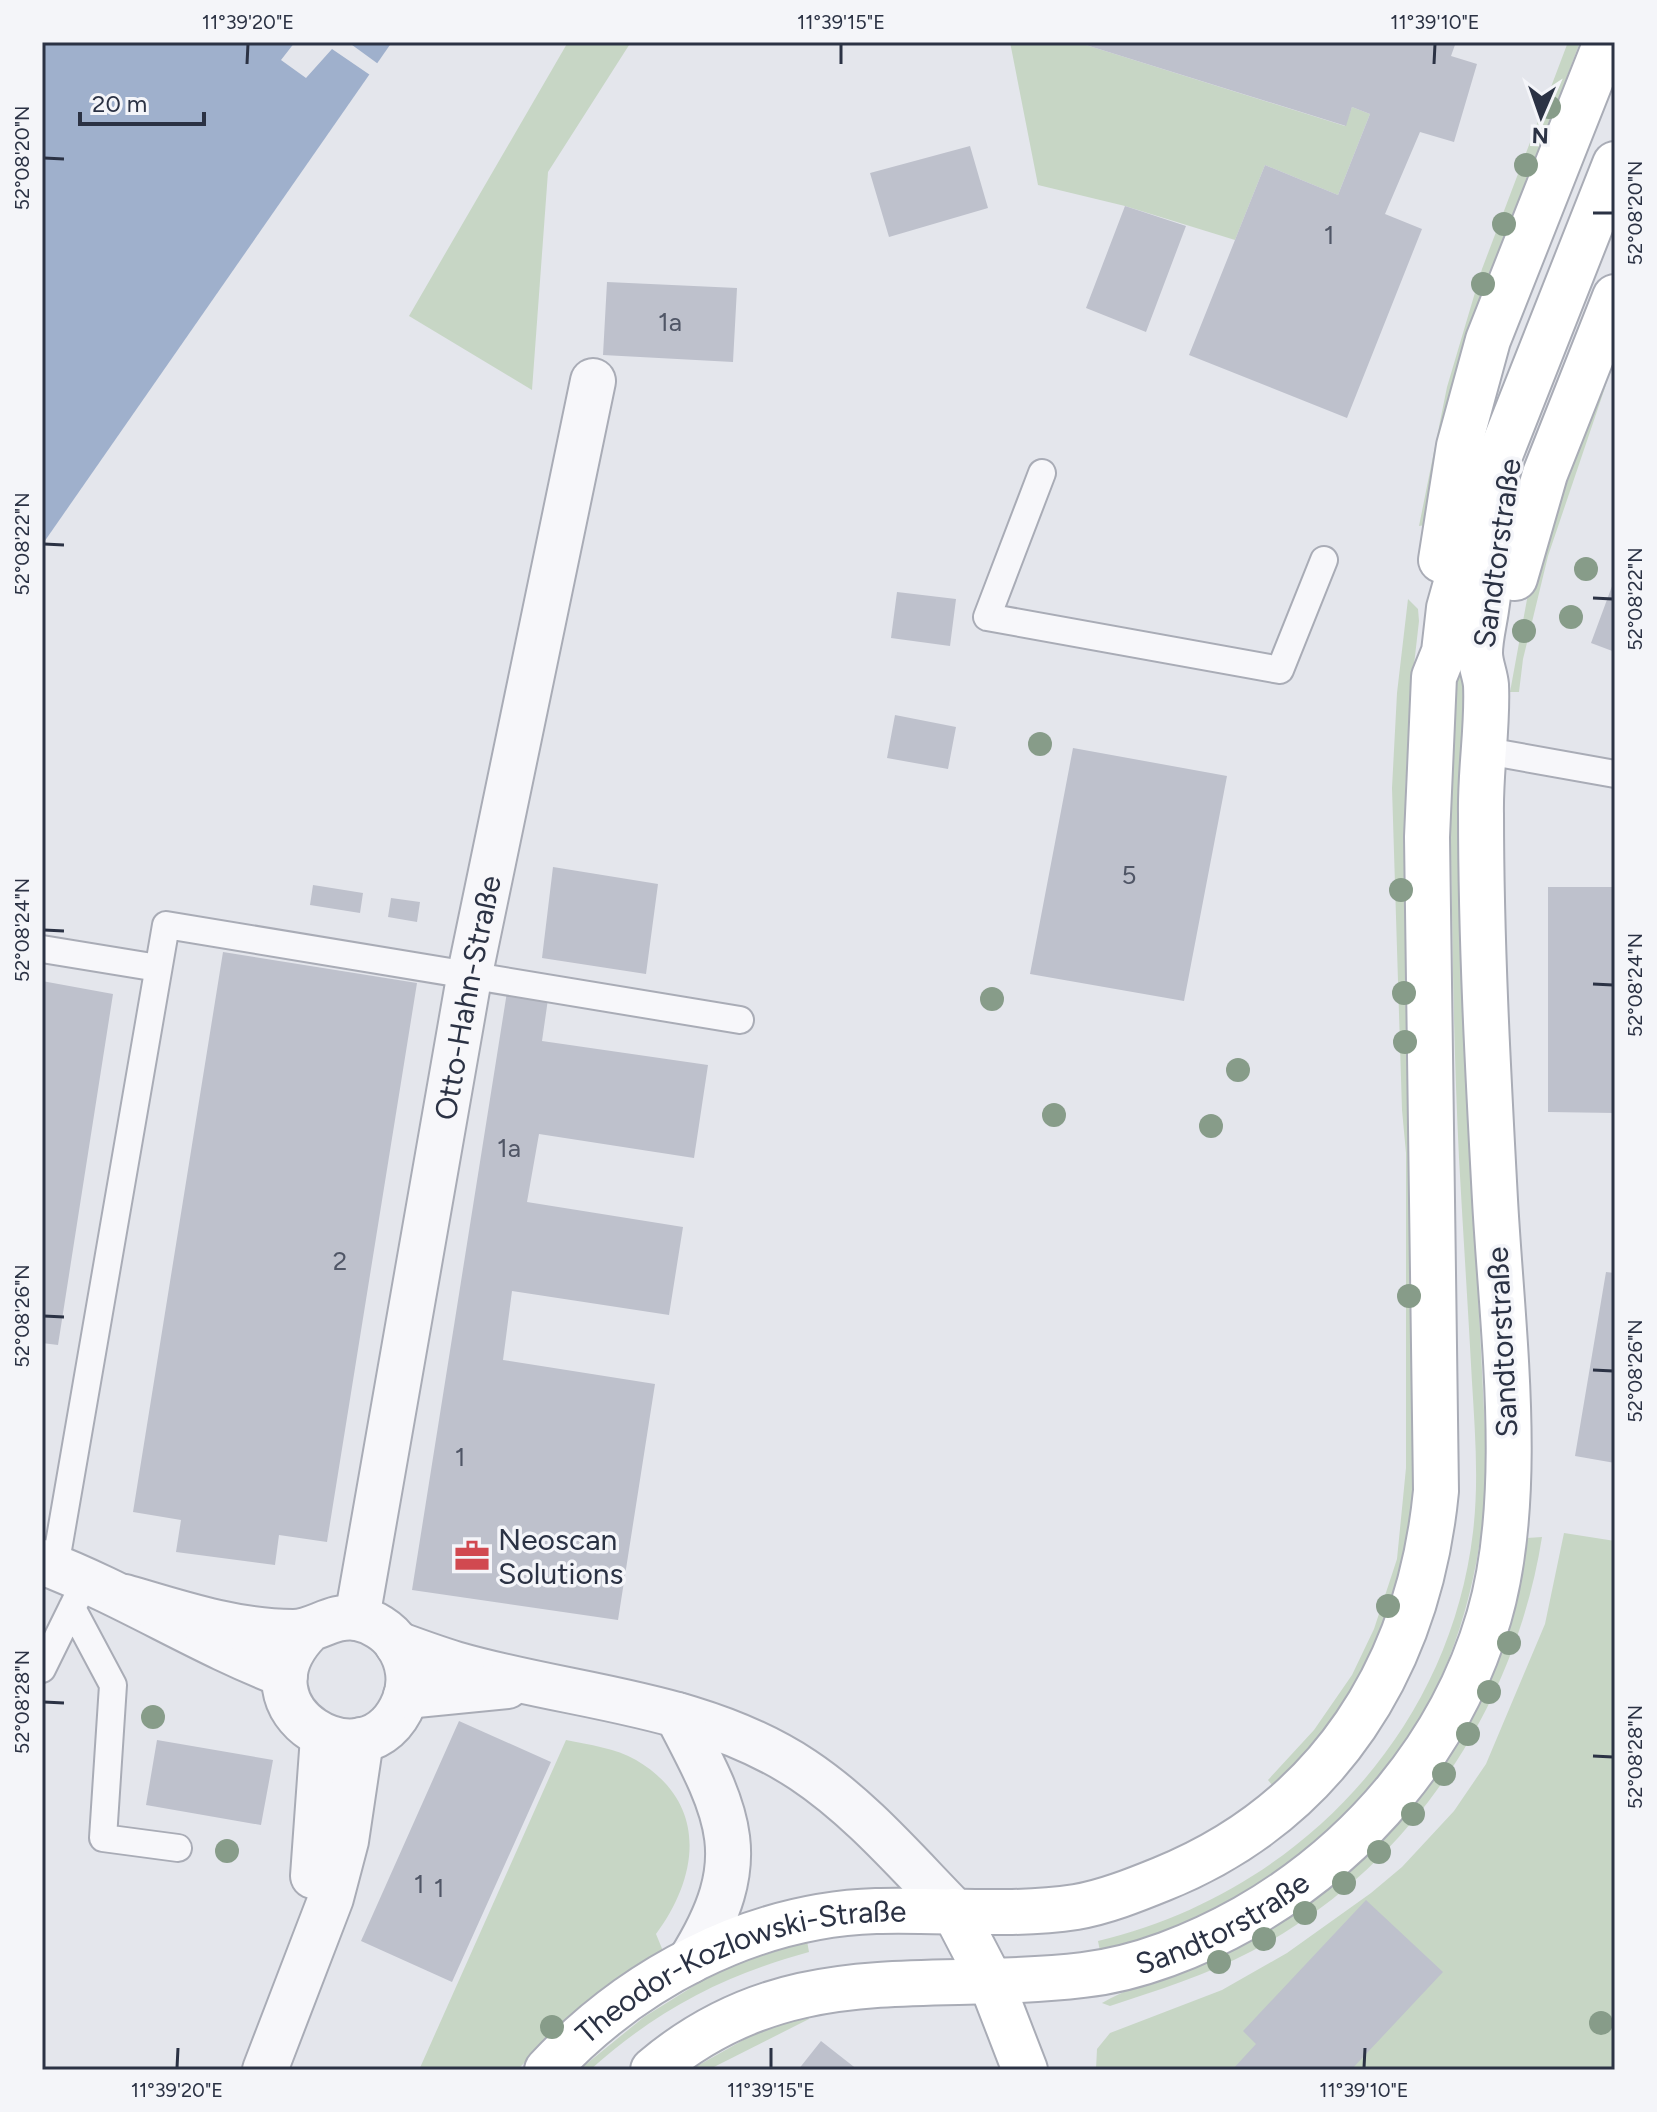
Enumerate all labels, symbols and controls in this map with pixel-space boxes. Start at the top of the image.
text: 11°39'20"E [202,10,294,34]
text: 11°39'15"E [797,10,885,34]
text: 11°39'10"E [1390,10,1480,34]
scale bar [80,76,204,126]
north arrow [1501,76,1581,156]
text: 20 m [92,89,147,118]
text: 52°08'20"N [10,105,34,211]
text: N [1531,122,1549,149]
text: 52°08'20"N [1623,160,1647,266]
house number: 1 [1324,219,1334,251]
house number: 1a [658,306,682,338]
street label: Sandtorstraße [1465,456,1529,650]
text: 52°08'22"N [10,492,34,596]
text: 52°08'22"N [1623,547,1647,651]
house number: 5 [1122,859,1136,891]
street label: Otto-Hahn-Straße [426,872,508,1123]
text: 52°08'24"N [10,878,34,982]
text: 52°08'24"N [1623,933,1647,1037]
house number: 1a [497,1132,521,1164]
house number: 2 [333,1245,347,1277]
street label: Sandtorstraße [1479,1246,1525,1438]
text: 52°08'26"N [10,1264,34,1368]
text: 52°08'26"N [1623,1319,1647,1423]
house number: 1 [455,1441,465,1473]
place label: Neoscan Solutions [498,1521,624,1592]
office icon: Neoscan Solutions [453,1537,491,1575]
text: 52°08'28"N [10,1650,34,1754]
text: 52°08'28"N [1623,1705,1647,1809]
street label: Sandtorstraße [1131,1863,1316,1982]
house number: 1 [414,1868,424,1900]
house number: 1 [434,1872,444,1904]
street label: Theodor-Kozlowski-Straße [568,1892,906,2051]
text: 11°39'20"E [131,2078,223,2102]
text: 11°39'15"E [727,2078,815,2102]
text: 11°39'10"E [1319,2078,1409,2102]

